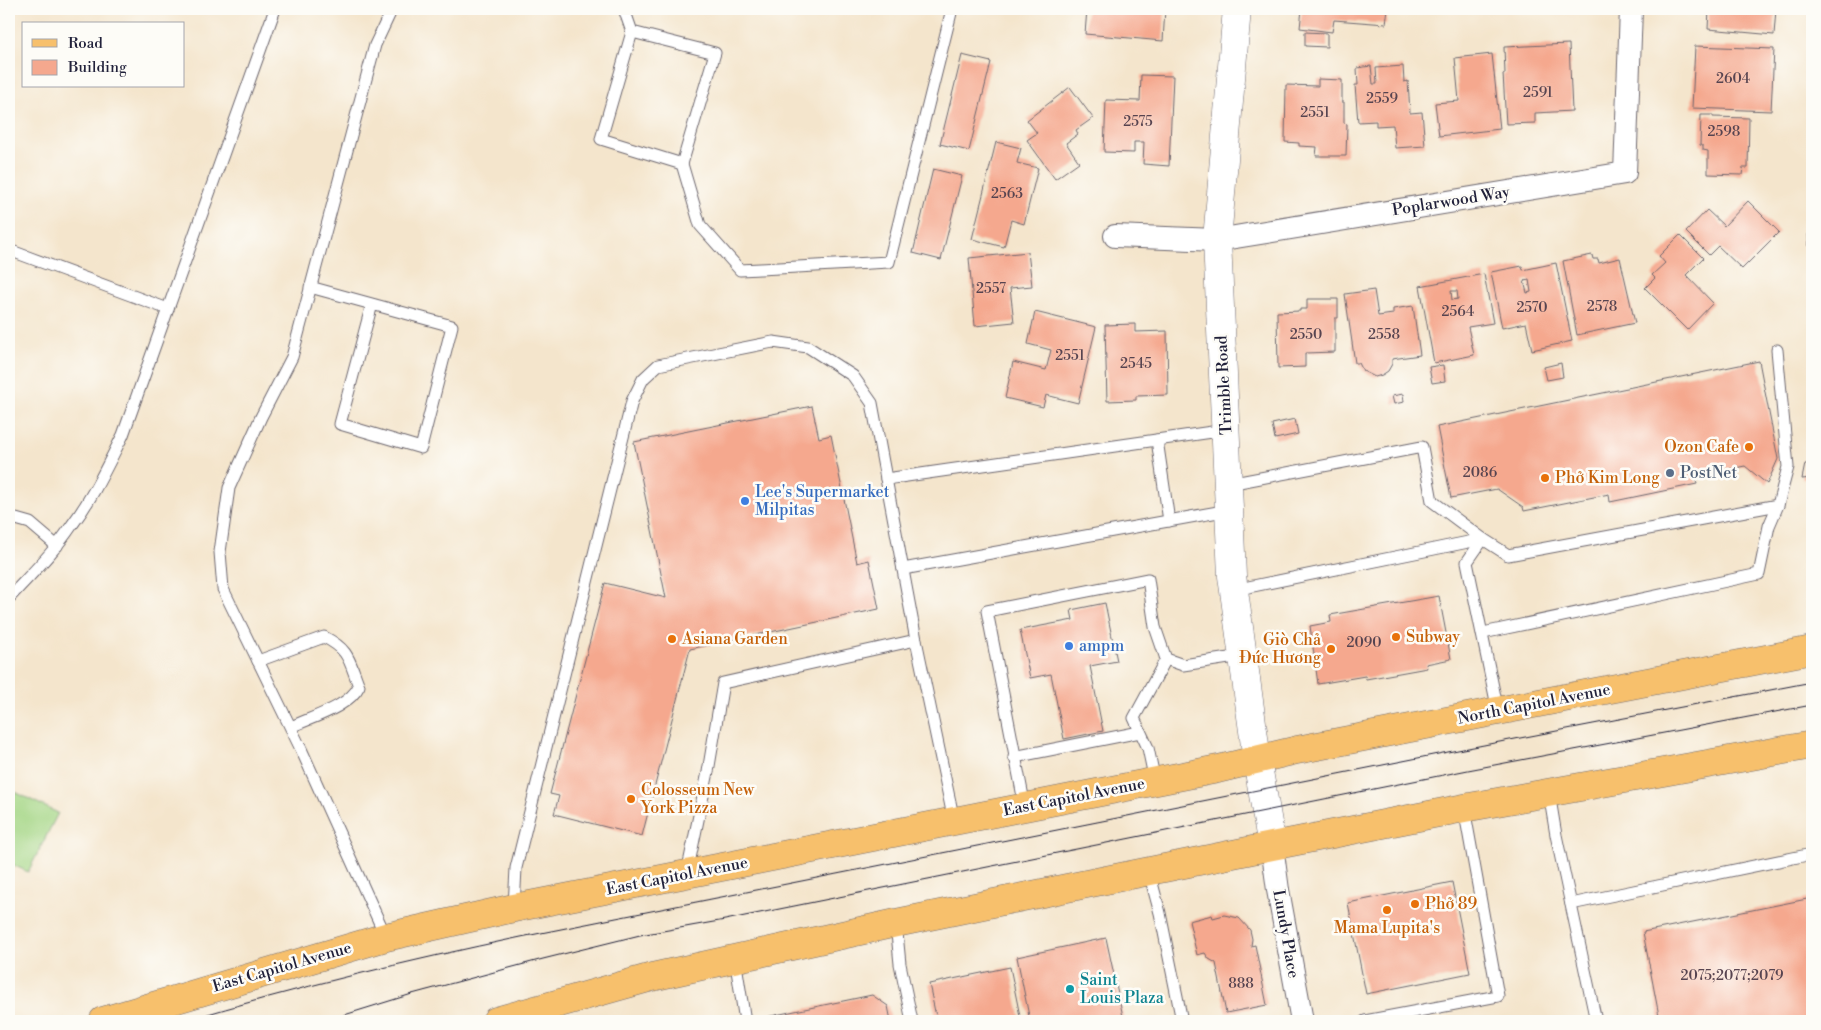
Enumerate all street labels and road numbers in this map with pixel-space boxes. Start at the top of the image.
street label: Poplarwood Way [1391,182,1512,220]
street label: Trimble Road [1211,335,1237,435]
street label: North Capitol Avenue [1456,679,1612,729]
street label: East Capitol Avenue [1001,773,1147,821]
street label: East Capitol Avenue [604,852,750,900]
street label: Lundy Place [1268,888,1304,980]
street label: East Capitol Avenue [210,938,354,996]

